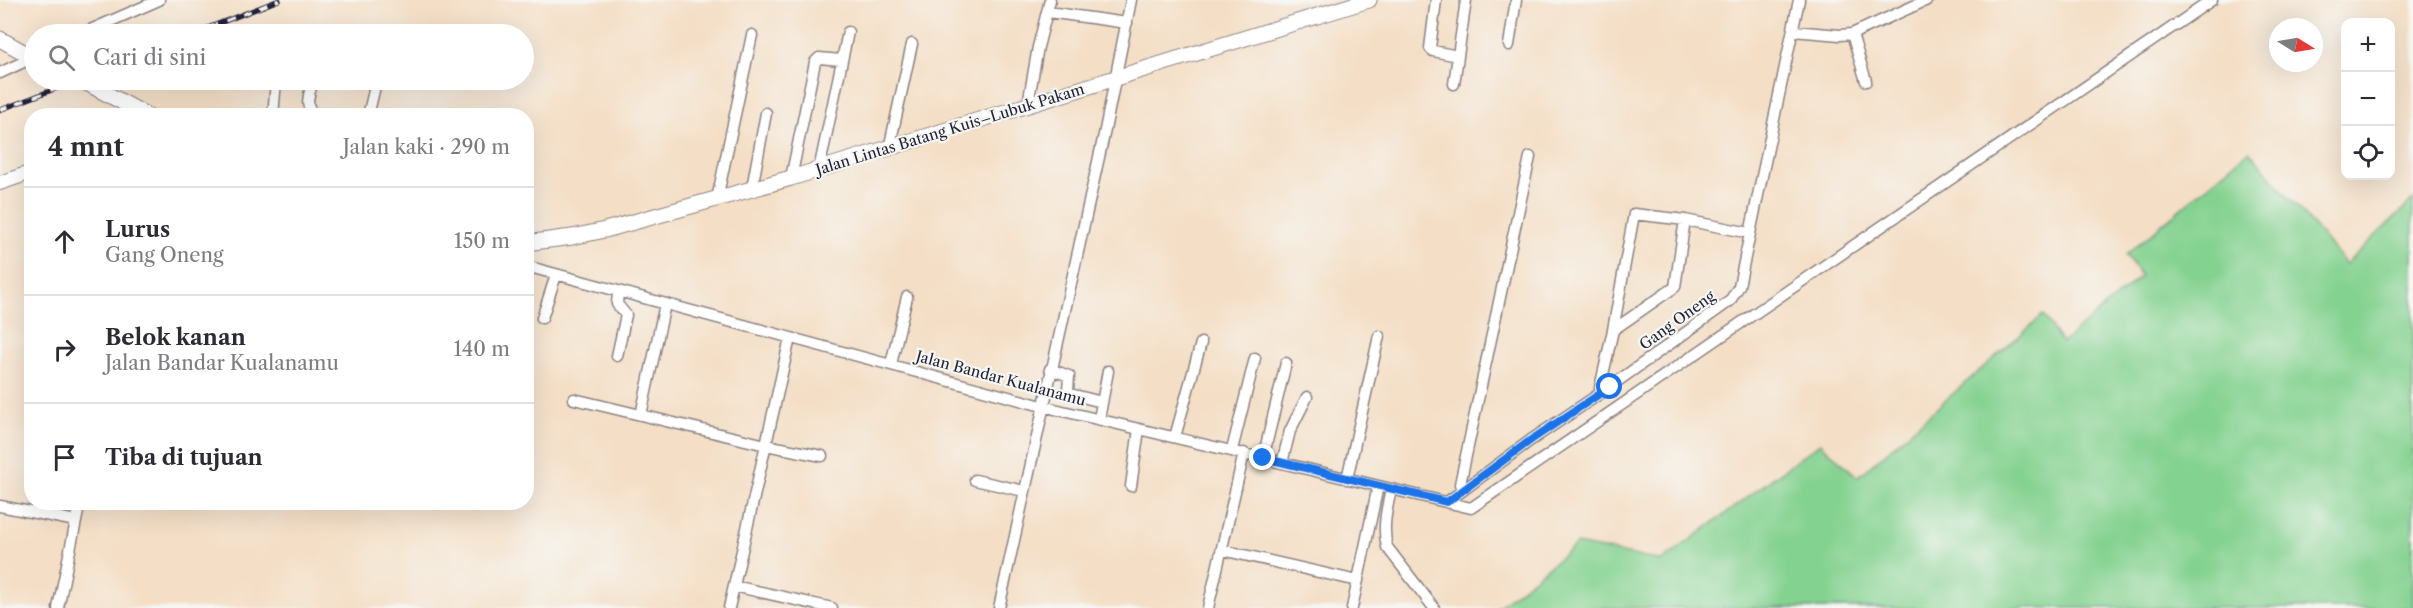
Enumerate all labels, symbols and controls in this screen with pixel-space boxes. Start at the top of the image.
north arrow [2269,18,2323,72]
map controls [2341,18,2395,180]
button: + [2341,18,2395,72]
search box [24,24,534,90]
icon: search [45,41,78,74]
text: Cari di sini [93,44,206,71]
button: − [2341,72,2395,126]
street label: Jalan Lintas Batang Kuis–Lubuk Pakam [812,79,1087,180]
button: locate [2341,126,2395,180]
text: 4 mnt [48,131,124,163]
text: Jalan kaki · 290 m [343,135,510,159]
text: Lurus [105,216,170,243]
icon: ahead [48,225,81,258]
text: 150 m [454,229,510,253]
text: Gang Oneng [105,243,223,267]
street label: Gang Oneng [1635,286,1719,354]
text: Belok kanan [105,324,246,351]
icon: right [48,333,81,366]
text: 140 m [453,337,510,361]
street label: Jalan Bandar Kualanamu [912,346,1088,410]
text: Jalan Bandar Kualanamu [105,351,339,375]
route start [1596,373,1622,399]
icon: arrive [48,441,81,474]
text: Tiba di tujuan [105,444,263,471]
route end [1249,444,1275,470]

